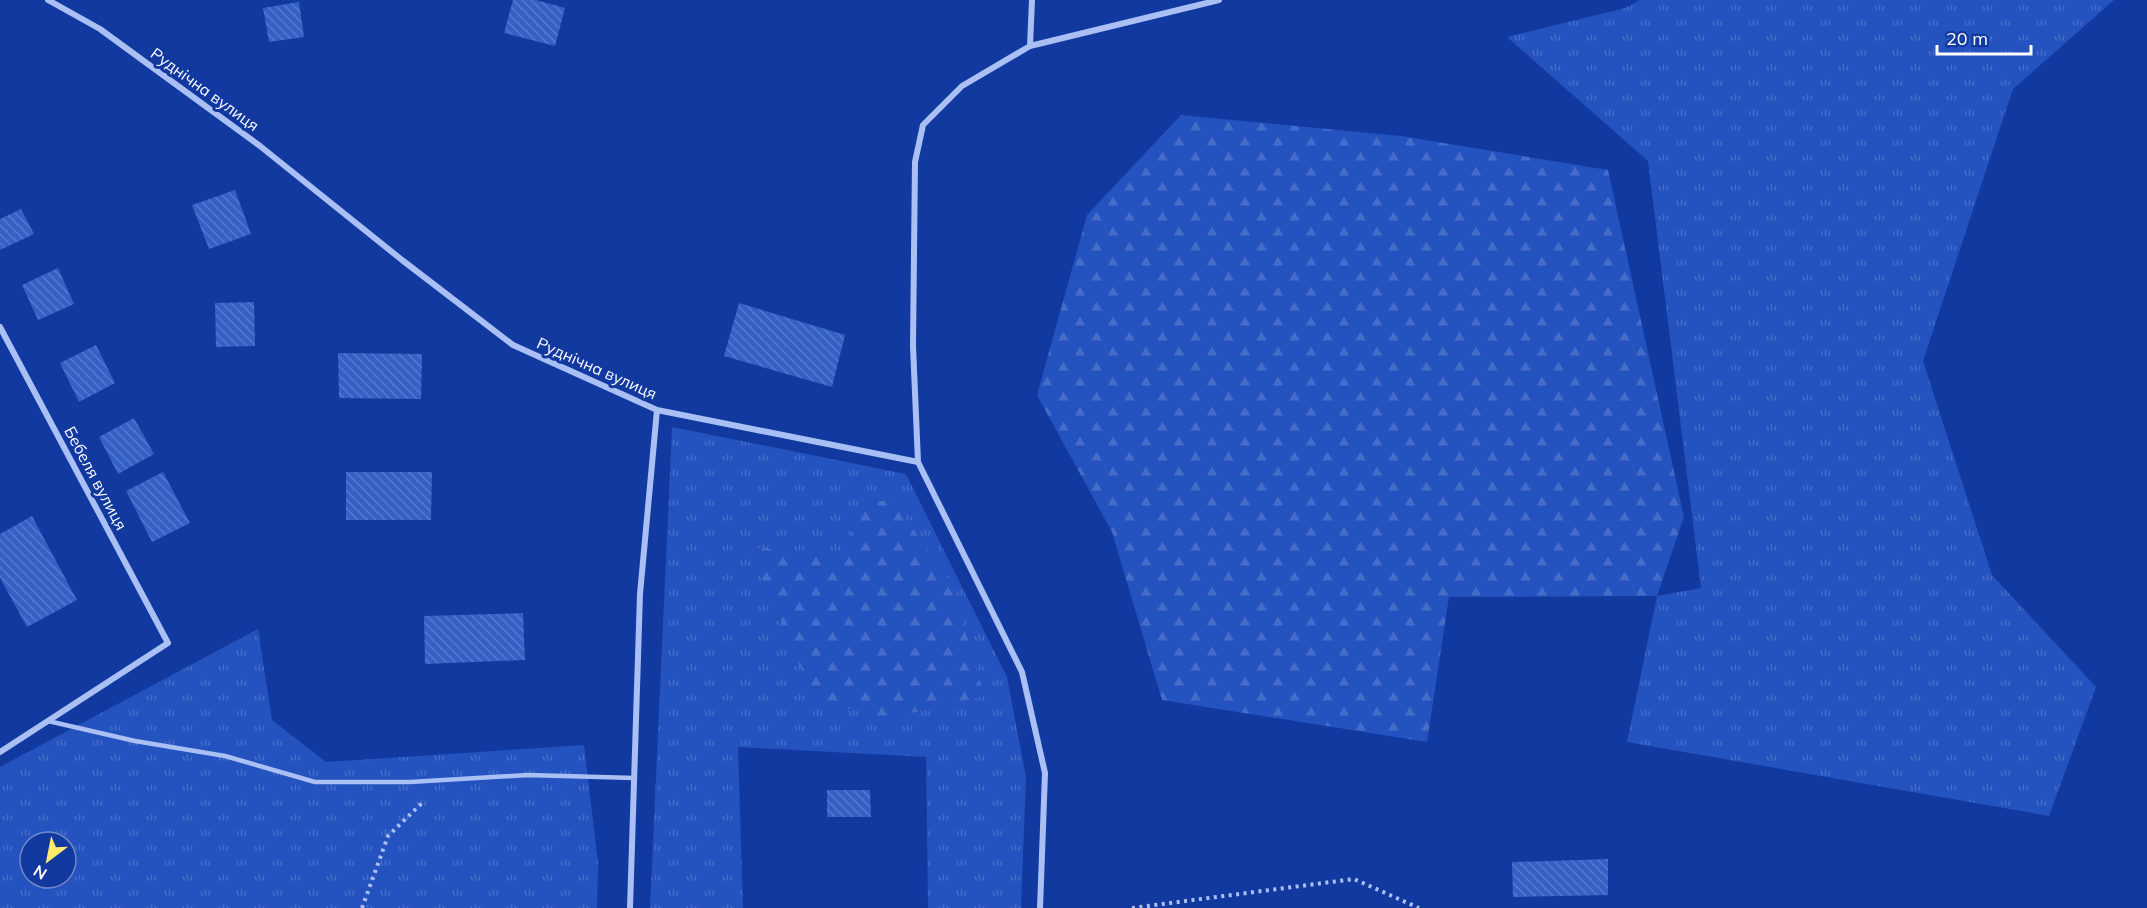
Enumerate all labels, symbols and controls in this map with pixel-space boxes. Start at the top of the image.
scale bar [1937,18,2032,56]
text: 20 m [1946,27,1988,50]
street label: Руднічна вулиця [147,43,263,135]
street label: Руднічна вулиця [534,333,660,403]
street label: Бебеля вулиця [60,423,132,533]
north arrow [18,830,78,890]
text: N [30,861,50,884]

